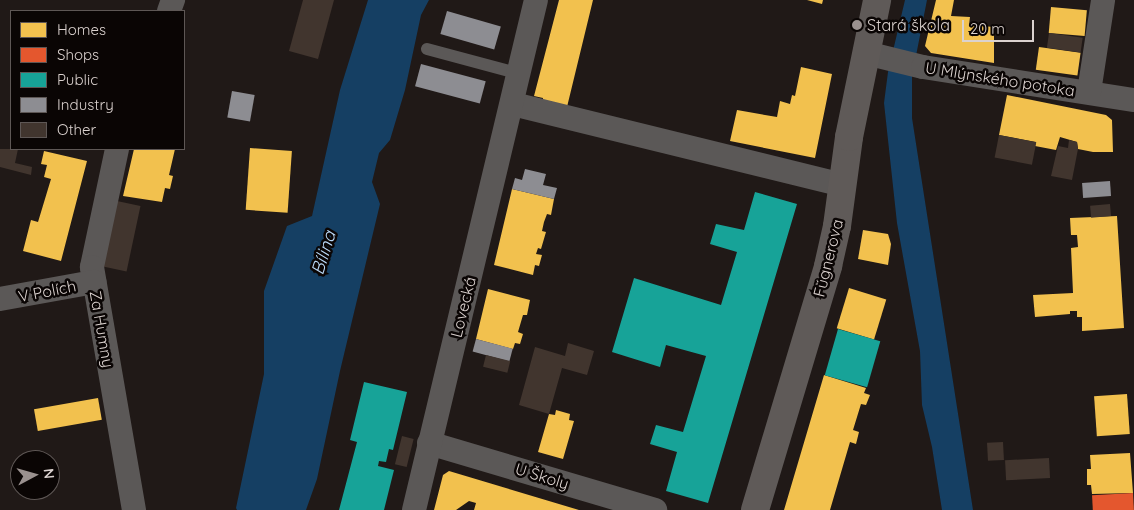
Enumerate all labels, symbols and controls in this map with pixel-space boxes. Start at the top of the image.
legend [10,10,185,150]
scale bar [964,10,1036,42]
place label: Stará škola [867,15,950,35]
marker: Stará škola [851,19,863,31]
text: 20 m [970,19,1005,38]
text: Homes [57,20,106,39]
text: Shops [57,45,99,64]
street label: U Mlýnského potoka [924,58,1076,100]
text: Public [57,70,98,89]
text: Industry [57,95,114,114]
text: Other [57,120,96,139]
street label: Fügnerova [809,217,847,299]
water label: Bílina [307,228,341,278]
street label: Lovecká [446,275,480,339]
street label: V Polích [16,276,78,306]
street label: Za Humny [86,289,118,369]
north arrow [10,450,60,500]
street label: U Školy [513,459,571,493]
text: N [39,467,58,480]

